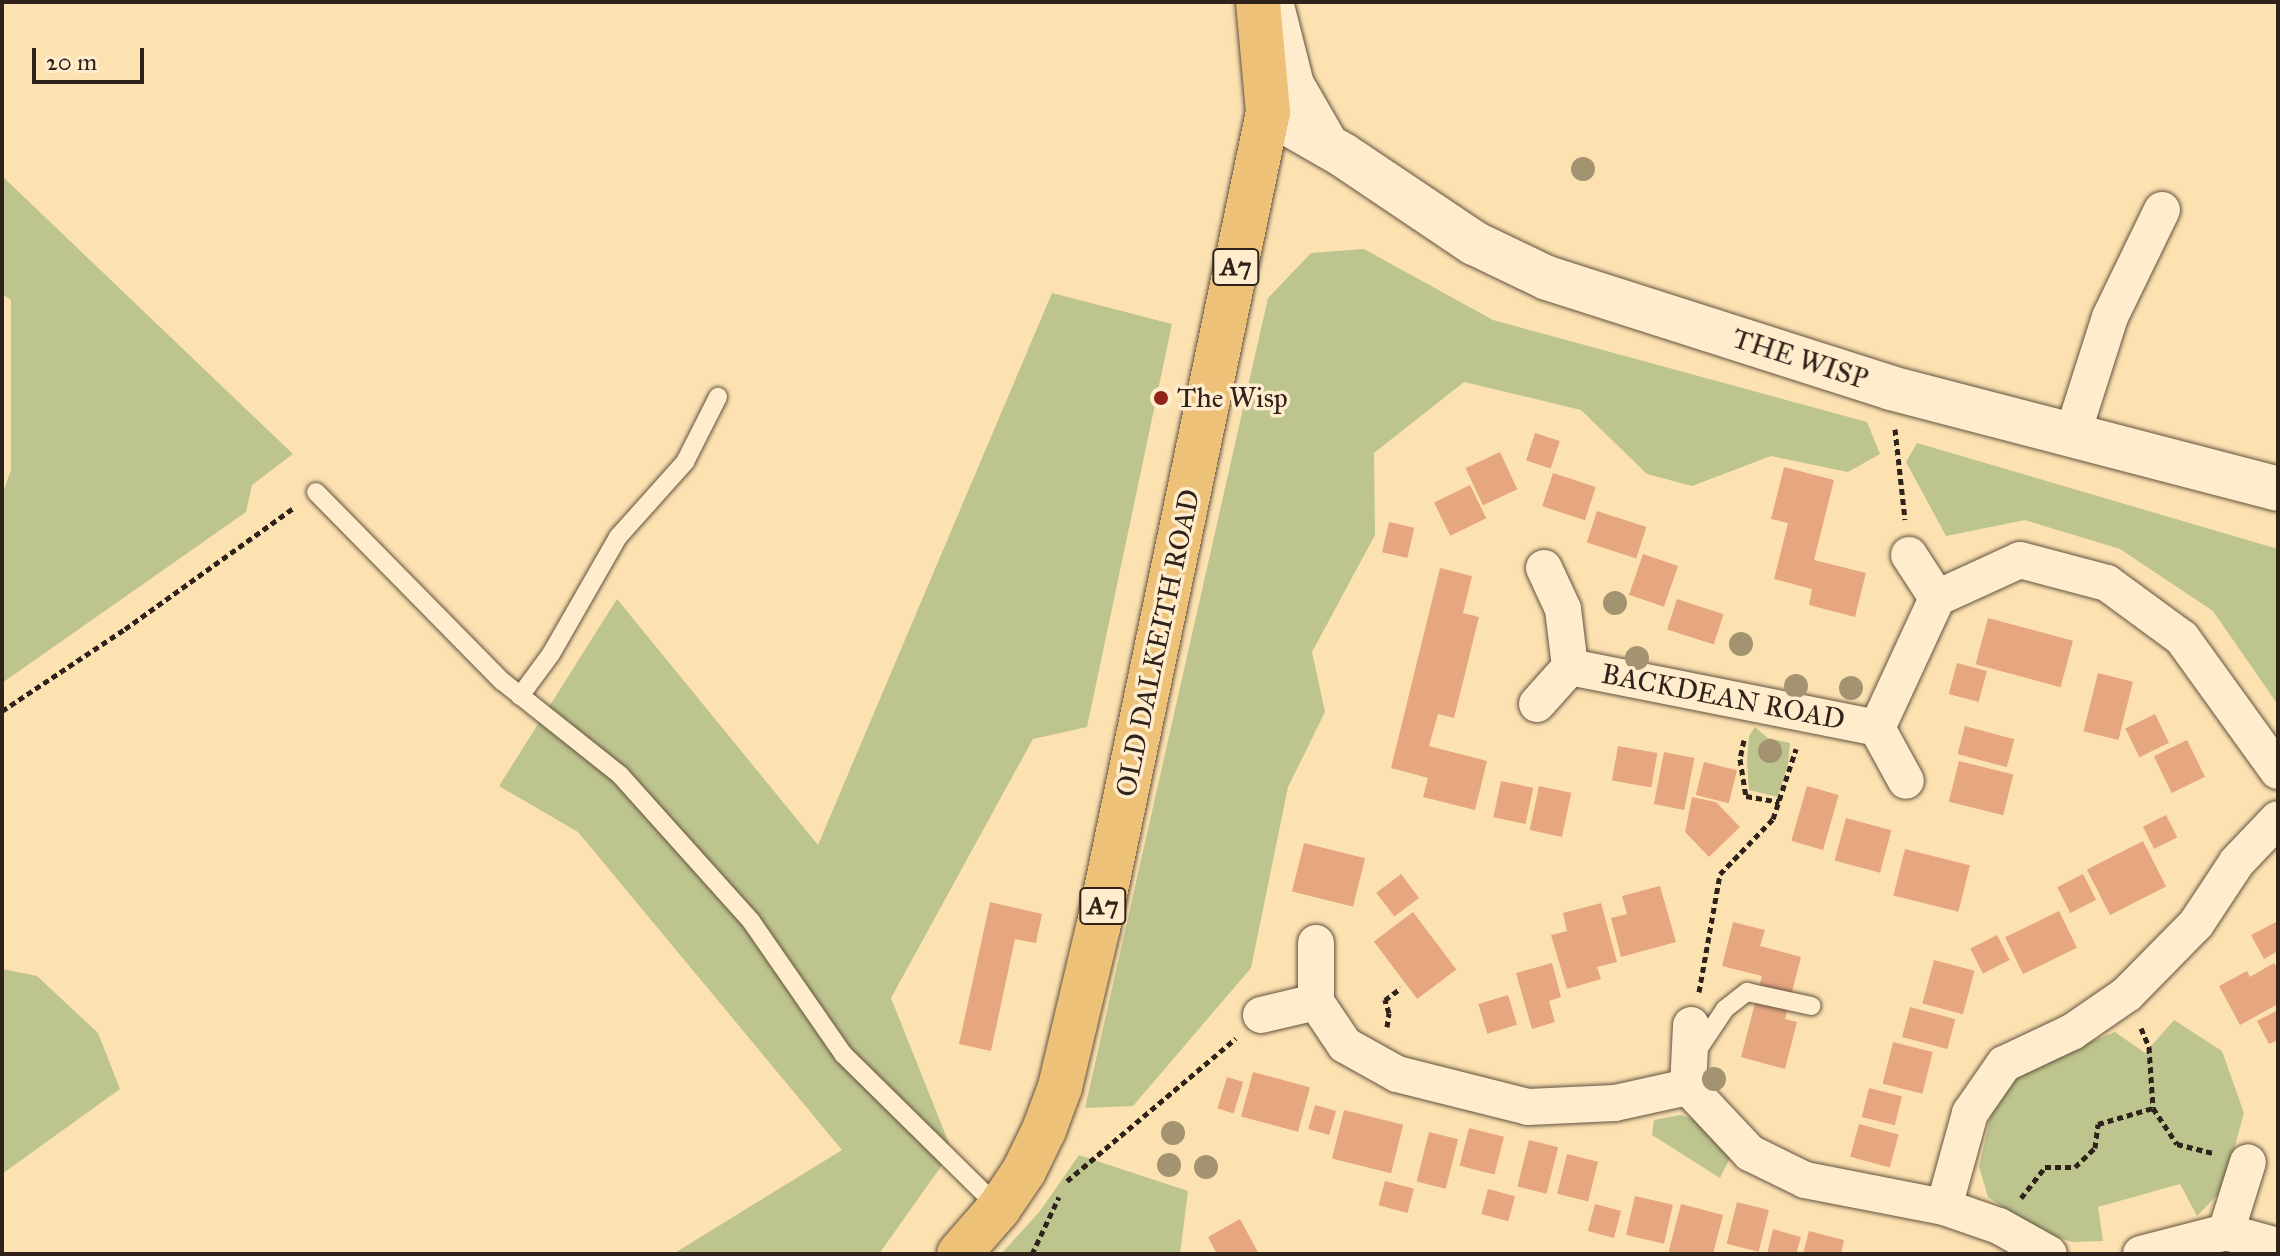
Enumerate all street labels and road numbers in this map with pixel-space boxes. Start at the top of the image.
road number: A7 [1212,245,1260,289]
street label: THE WISP [1728,321,1872,397]
street label: OLD DALKEITH ROAD [1109,486,1207,800]
street label: BACKDEAN ROAD [1598,657,1848,737]
road number: A7 [1079,884,1127,928]

